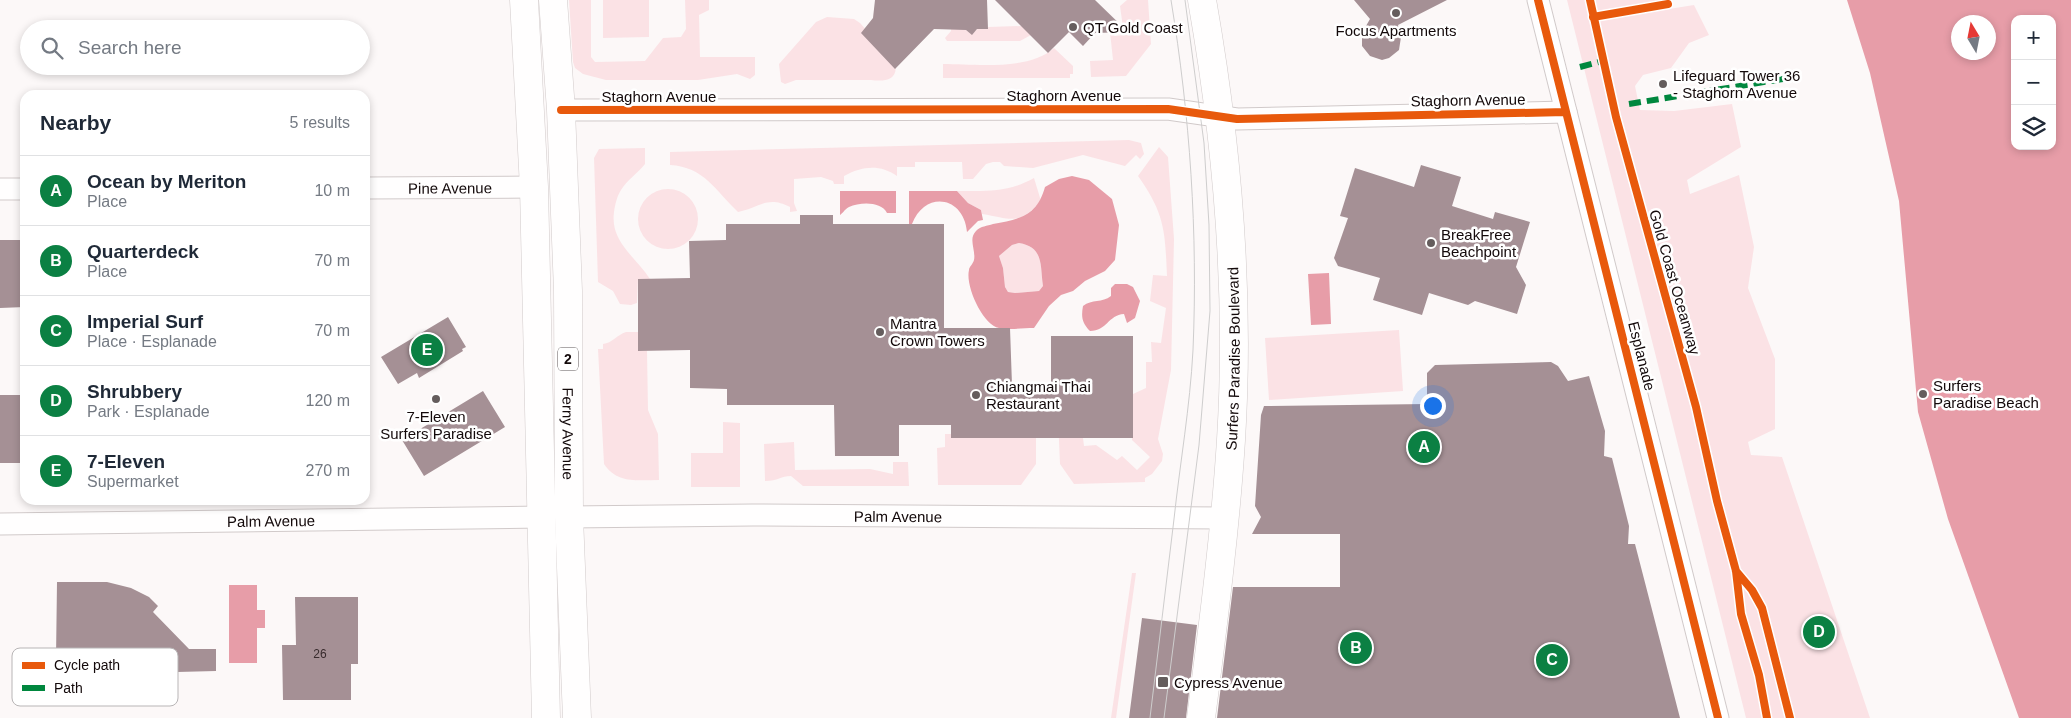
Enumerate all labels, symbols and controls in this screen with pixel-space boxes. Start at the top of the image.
marker: Focus Apartments [1390,7,1402,19]
north arrow [1951,15,1996,60]
map controls [2011,15,2056,150]
button: + [2011,15,2056,60]
place label: QT Gold Coast [1083,19,1184,36]
search box [20,20,370,75]
marker: QT Gold Coast [1067,21,1079,33]
place label: Focus Apartments [1336,22,1456,39]
icon: search [38,34,66,62]
text: Search here [78,37,182,58]
button: − [2011,60,2056,105]
place label: Lifeguard Tower 36 - Staghorn Avenue [1673,67,1800,101]
marker: Lifeguard Tower 36 - Staghorn Avenue [1657,78,1669,90]
street label: Staghorn Avenue [1007,87,1121,104]
street label: Staghorn Avenue [602,88,716,105]
street label: Staghorn Avenue [1410,90,1526,110]
button: layers [2011,105,2056,150]
text: Nearby [40,111,111,134]
text: 5 results [290,114,350,131]
text: Ocean by Meriton [87,171,246,192]
street label: Pine Avenue [408,179,492,196]
text: A [50,182,62,199]
text: 10 m [314,182,350,199]
text: Place [87,193,127,210]
street label: Gold Coast Oceanway [1646,208,1704,357]
place label: BreakFree Beachpoint [1441,226,1517,260]
marker: BreakFree Beachpoint [1425,237,1437,249]
text: Quarterdeck [87,241,199,262]
text: B [50,252,62,269]
text: 70 m [314,252,350,269]
text: Place [87,263,127,280]
street label: Surfers Paradise Boulevard [1222,267,1242,451]
text: Imperial Surf [87,311,203,332]
place label: Mantra Crown Towers [890,315,985,349]
street label: Esplanade [1625,320,1659,392]
text: C [50,322,62,339]
text: 70 m [314,322,350,339]
marker: Mantra Crown Towers [874,326,886,338]
pin: E [411,331,443,369]
text: Place · Esplanade [87,333,217,350]
road number: 2 [558,348,578,370]
place label: Surfers Paradise Beach [1933,377,2039,411]
place label: Chiangmai Thai Restaurant [986,378,1091,412]
text: Shrubbery [87,381,182,402]
street label: Ferny Avenue [560,387,577,480]
marker: Surfers Paradise Beach [1917,388,1929,400]
marker: Chiangmai Thai Restaurant [970,389,982,401]
text: D [50,392,62,409]
text: 120 m [306,392,350,409]
marker: 7-Eleven Surfers Paradise [430,393,442,405]
your location [1420,393,1446,419]
text: Park · Esplanade [87,403,210,420]
place label: 7-Eleven Surfers Paradise [380,408,492,442]
pin: A [1408,428,1440,466]
text: 7-Eleven [87,451,165,472]
text: E [51,462,61,479]
text: 270 m [306,462,350,479]
text: Supermarket [87,473,179,490]
street label: Palm Avenue [854,507,942,525]
street label: Palm Avenue [227,511,315,530]
pin: D [1803,613,1835,651]
pin: B [1340,629,1372,667]
pin: C [1536,641,1568,679]
house number: 26 [313,647,327,661]
legend [12,648,178,706]
text: Cycle path [54,657,120,673]
place label: Cypress Avenue [1174,674,1283,691]
marker: Cypress Avenue [1156,675,1170,689]
text: Path [54,680,83,696]

